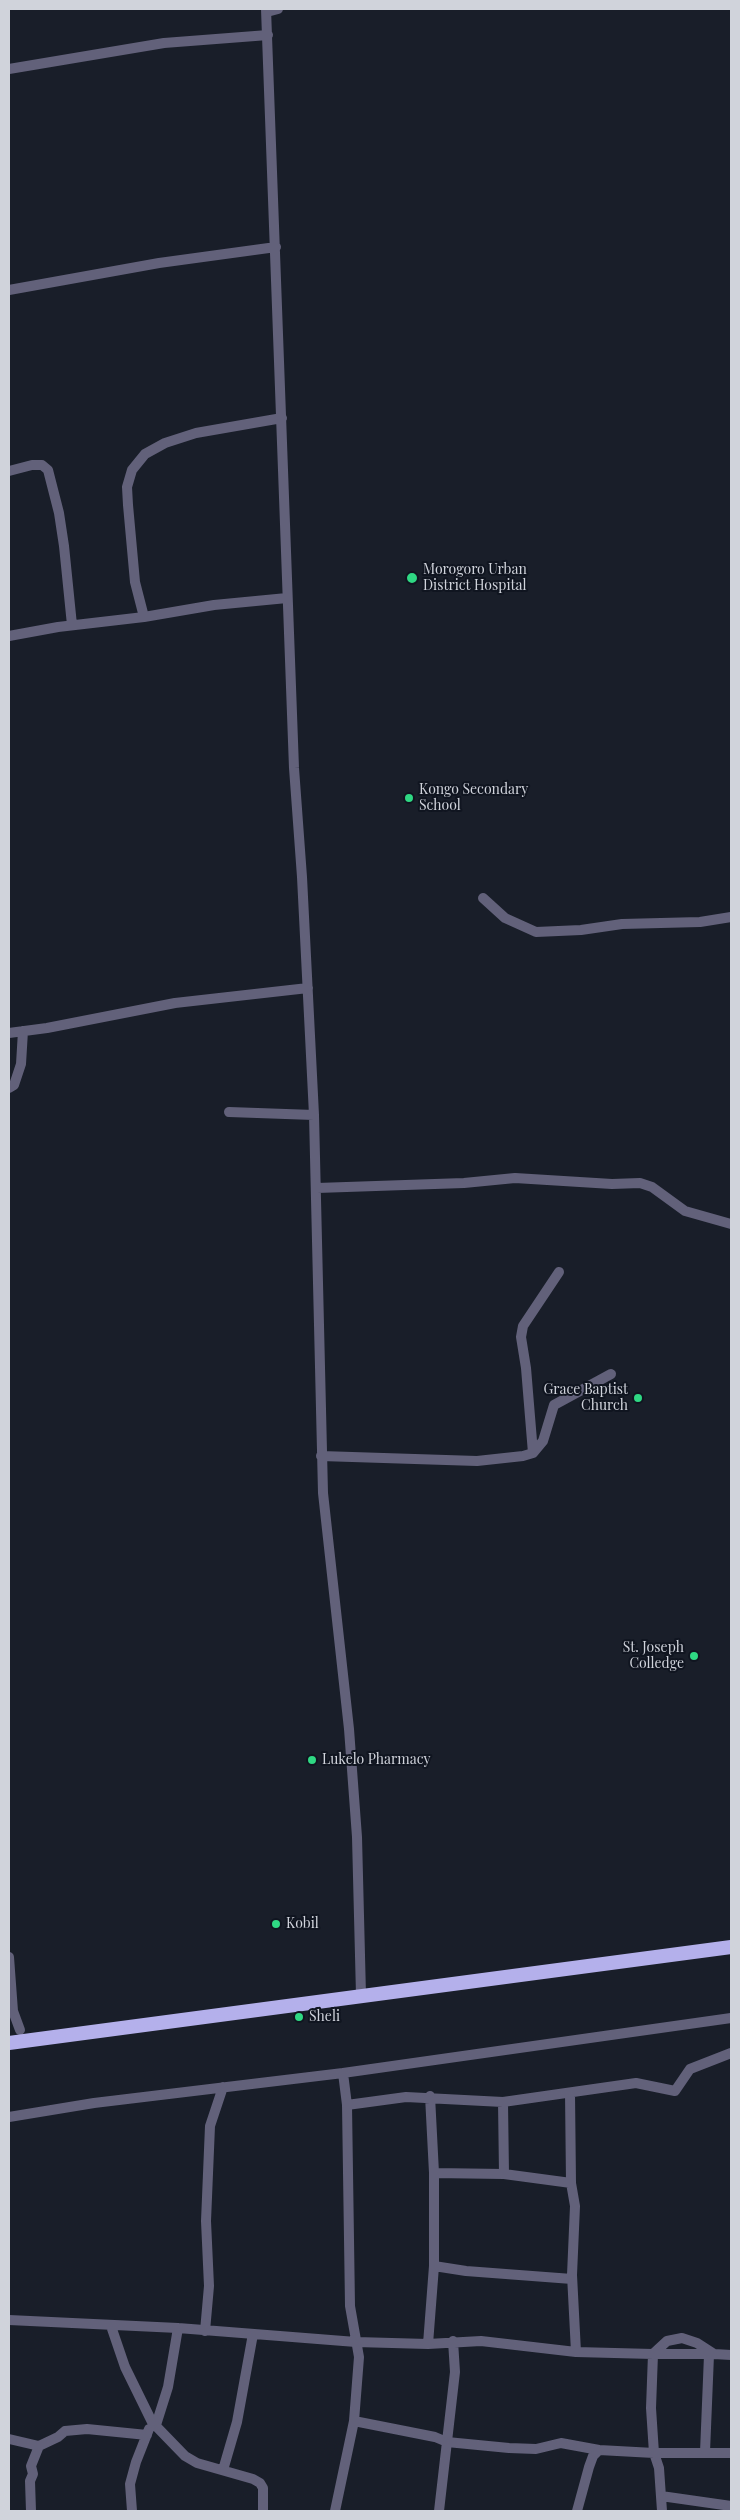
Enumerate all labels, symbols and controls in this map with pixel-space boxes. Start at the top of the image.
place label: Morogoro Urban District Hospital [423,562,527,594]
marker: Morogoro Urban District Hospital [405,571,419,585]
place label: Kongo Secondary School [419,782,528,814]
marker: Kongo Secondary School [403,792,415,804]
place label: Grace Baptist Church [543,1382,628,1414]
marker: Grace Baptist Church [632,1392,644,1404]
place label: St. Joseph Colledge [623,1640,684,1672]
marker: St. Joseph Colledge [688,1650,700,1662]
place label: Lukelo Pharmacy [322,1752,431,1768]
marker: Lukelo Pharmacy [306,1754,318,1766]
place label: Kobil [286,1916,319,1932]
marker: Kobil [270,1918,282,1930]
place label: Sheli [309,2009,340,2025]
marker: Sheli [293,2011,305,2023]

